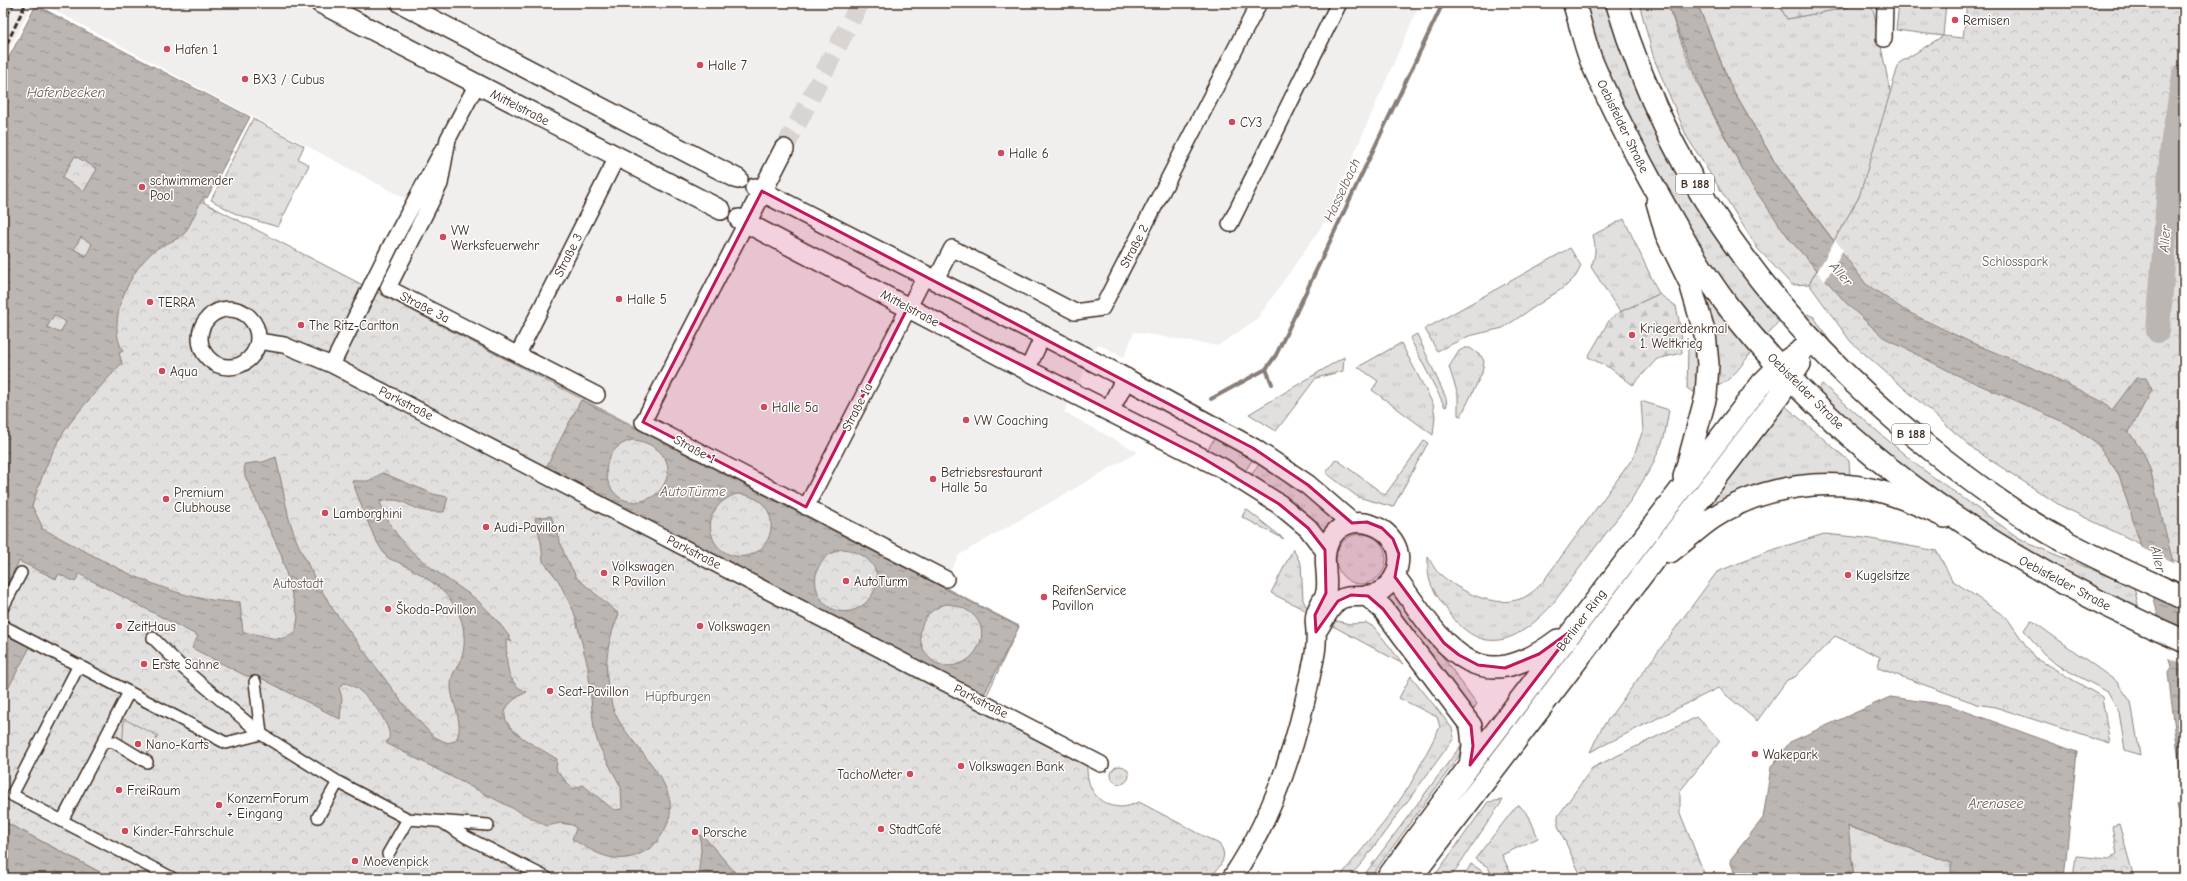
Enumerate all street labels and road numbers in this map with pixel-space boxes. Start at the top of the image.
street label: Oebisfelder Straße [1594,77,1652,175]
street label: Mittelstraße [488,86,553,129]
road number: B 188 [1676,174,1714,194]
street label: Straße 2 [1117,221,1151,270]
street label: Straße 3 [551,231,585,279]
street label: Mittelstraße [878,286,942,330]
street label: Straße 3a [398,288,452,326]
street label: Oebisfelder Straße [1765,350,1848,433]
street label: Straße 1a [838,380,876,434]
street label: Parkstraße [376,383,436,423]
road number: B 188 [1892,424,1930,444]
street label: Straße 1 [671,432,719,466]
street label: Parkstraße [664,532,724,572]
street label: Oebisfelder Straße [2017,552,2114,614]
street label: Berliner Ring [1553,586,1609,654]
street label: Parkstraße [951,681,1011,721]

